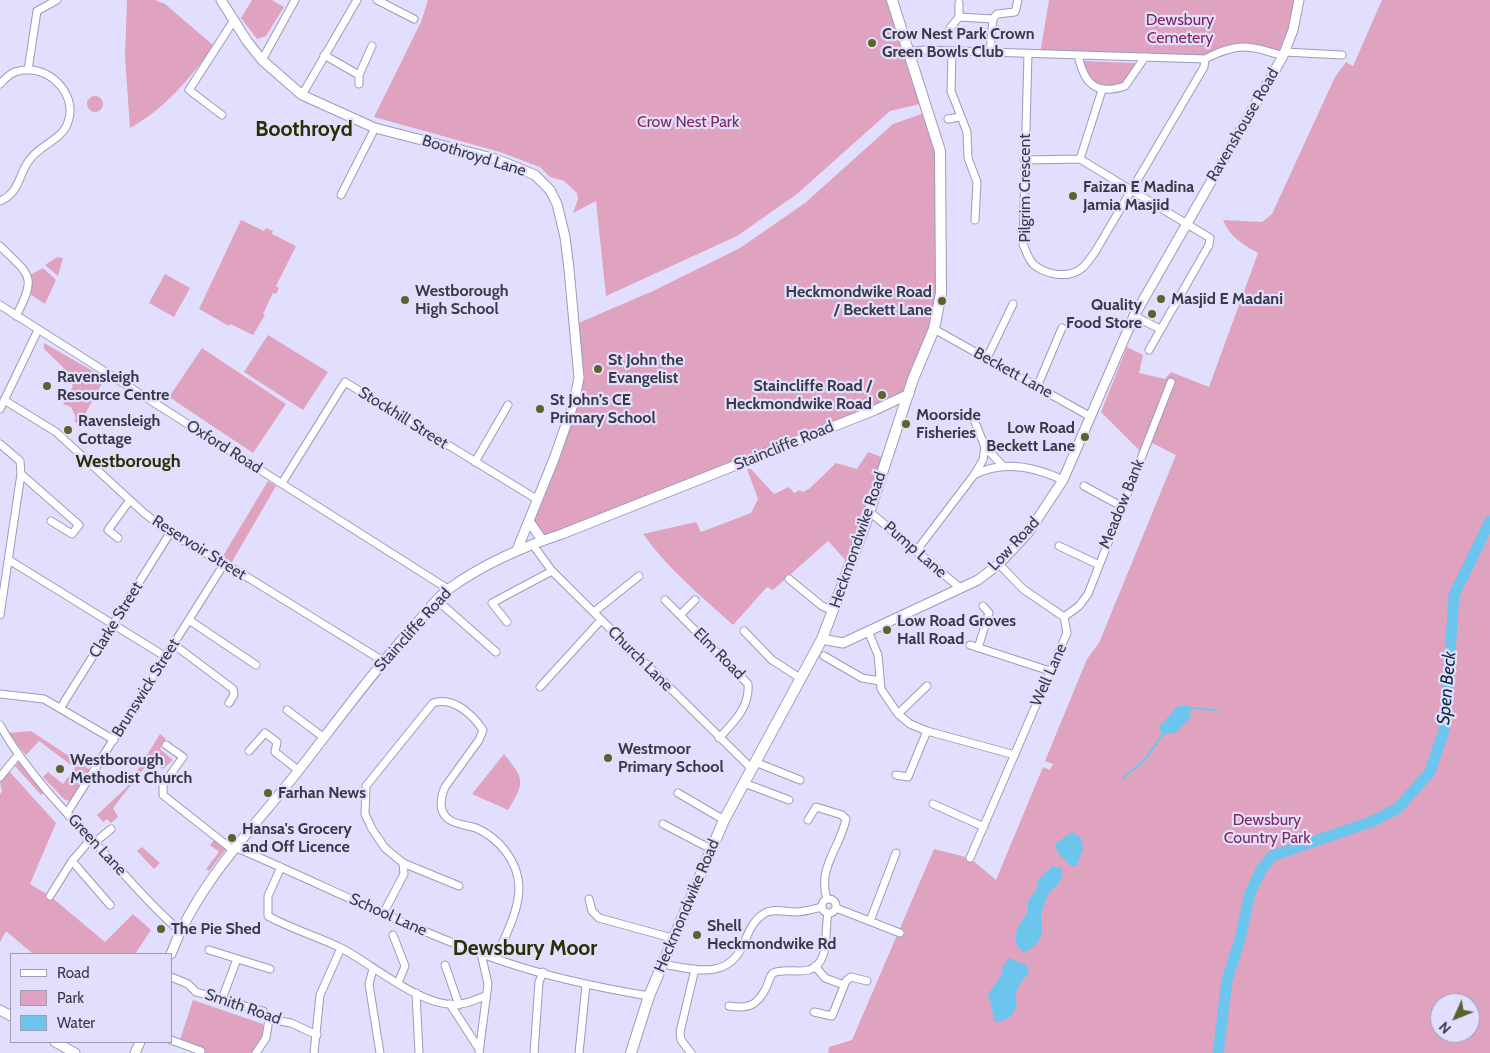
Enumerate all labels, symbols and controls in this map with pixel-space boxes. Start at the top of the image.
park label: Dewsbury Cemetery [1146,10,1214,48]
place label: Crow Nest Park Crown Green Bowls Club [882,24,1035,62]
marker: Crow Nest Park Crown Green Bowls Club [866,37,878,49]
street label: Ravenshouse Road [1203,65,1283,185]
park label: Crow Nest Park [637,112,739,132]
district label: Boothroyd [255,117,353,143]
street label: Boothroyd Lane [420,131,528,181]
street label: Pilgrim Crescent [1015,133,1035,243]
place label: Faizan E Madina Jamia Masjid [1083,177,1194,215]
marker: Faizan E Madina Jamia Masjid [1067,190,1079,202]
place label: Westborough High School [415,281,508,319]
place label: Heckmondwike Road / Beckett Lane [786,282,932,320]
place label: Masjid E Madani [1171,289,1283,309]
marker: Masjid E Madani [1155,293,1167,305]
marker: Westborough High School [399,294,411,306]
marker: Heckmondwike Road / Beckett Lane [936,295,948,307]
place label: Quality Food Store [1066,295,1142,333]
marker: Quality Food Store [1146,308,1158,320]
street label: Beckett Lane [970,343,1056,403]
place label: St John the Evangelist [608,350,683,388]
marker: St John the Evangelist [592,363,604,375]
place label: Ravensleigh Resource Centre [57,367,169,405]
place label: Staincliffe Road / Heckmondwike Road [726,376,872,414]
marker: Ravensleigh Resource Centre [41,380,53,392]
street label: Stockhill Street [355,383,451,453]
marker: Staincliffe Road / Heckmondwike Road [876,389,888,401]
place label: St John's CE Primary School [550,390,656,428]
marker: St John's CE Primary School [534,403,546,415]
place label: Moorside Fisheries [916,405,981,443]
place label: Ravensleigh Cottage [78,411,160,449]
street label: Oxford Road [183,416,265,478]
street label: Staincliffe Road [731,417,837,475]
marker: Moorside Fisheries [900,418,912,430]
place label: Low Road Beckett Lane [986,418,1075,456]
marker: Ravensleigh Cottage [62,424,74,436]
marker: Low Road Beckett Lane [1079,431,1091,443]
district label: Westborough [75,451,181,473]
street label: Meadow Bank [1095,456,1149,552]
street label: Heckmondwike Road [826,469,890,611]
street label: Reservoir Street [148,511,250,585]
street label: Low Road [984,513,1044,575]
street label: Pump Lane [880,518,950,582]
street label: Clarke Street [85,578,147,662]
street label: Staincliffe Road [370,584,456,676]
place label: Low Road Groves Hall Road [897,611,1016,649]
street label: Church Lane [603,622,677,696]
street label: Elm Road [689,624,749,684]
marker: Low Road Groves Hall Road [881,624,893,636]
street label: Brunswick Street [108,635,184,741]
street label: Well Lane [1027,641,1071,709]
water label: Spen Beck [1433,650,1461,726]
place label: Westmoor Primary School [618,739,724,777]
place label: Westborough Methodist Church [70,750,192,788]
marker: Westmoor Primary School [602,752,614,764]
marker: Westborough Methodist Church [54,763,66,775]
place label: Farhan News [278,783,366,803]
marker: Farhan News [262,787,274,799]
street label: Green Lane [64,810,130,880]
park label: Dewsbury Country Park [1224,810,1310,848]
place label: Hansa's Grocery and Off Licence [242,819,352,857]
marker: Hansa's Grocery and Off Licence [226,832,238,844]
street label: Heckmondwike Road [650,837,724,975]
street label: School Lane [346,889,430,941]
place label: Shell Heckmondwike Rd [707,916,836,954]
place label: The Pie Shed [171,919,261,939]
marker: The Pie Shed [155,923,167,935]
marker: Shell Heckmondwike Rd [691,929,703,941]
district label: Dewsbury Moor [453,936,597,962]
legend [10,953,172,1043]
text: Road [57,964,90,982]
street label: Smith Road [203,985,283,1029]
text: Park [57,989,84,1007]
north arrow [1430,993,1480,1043]
text: Water [57,1014,95,1032]
text: N [1435,1018,1455,1038]

